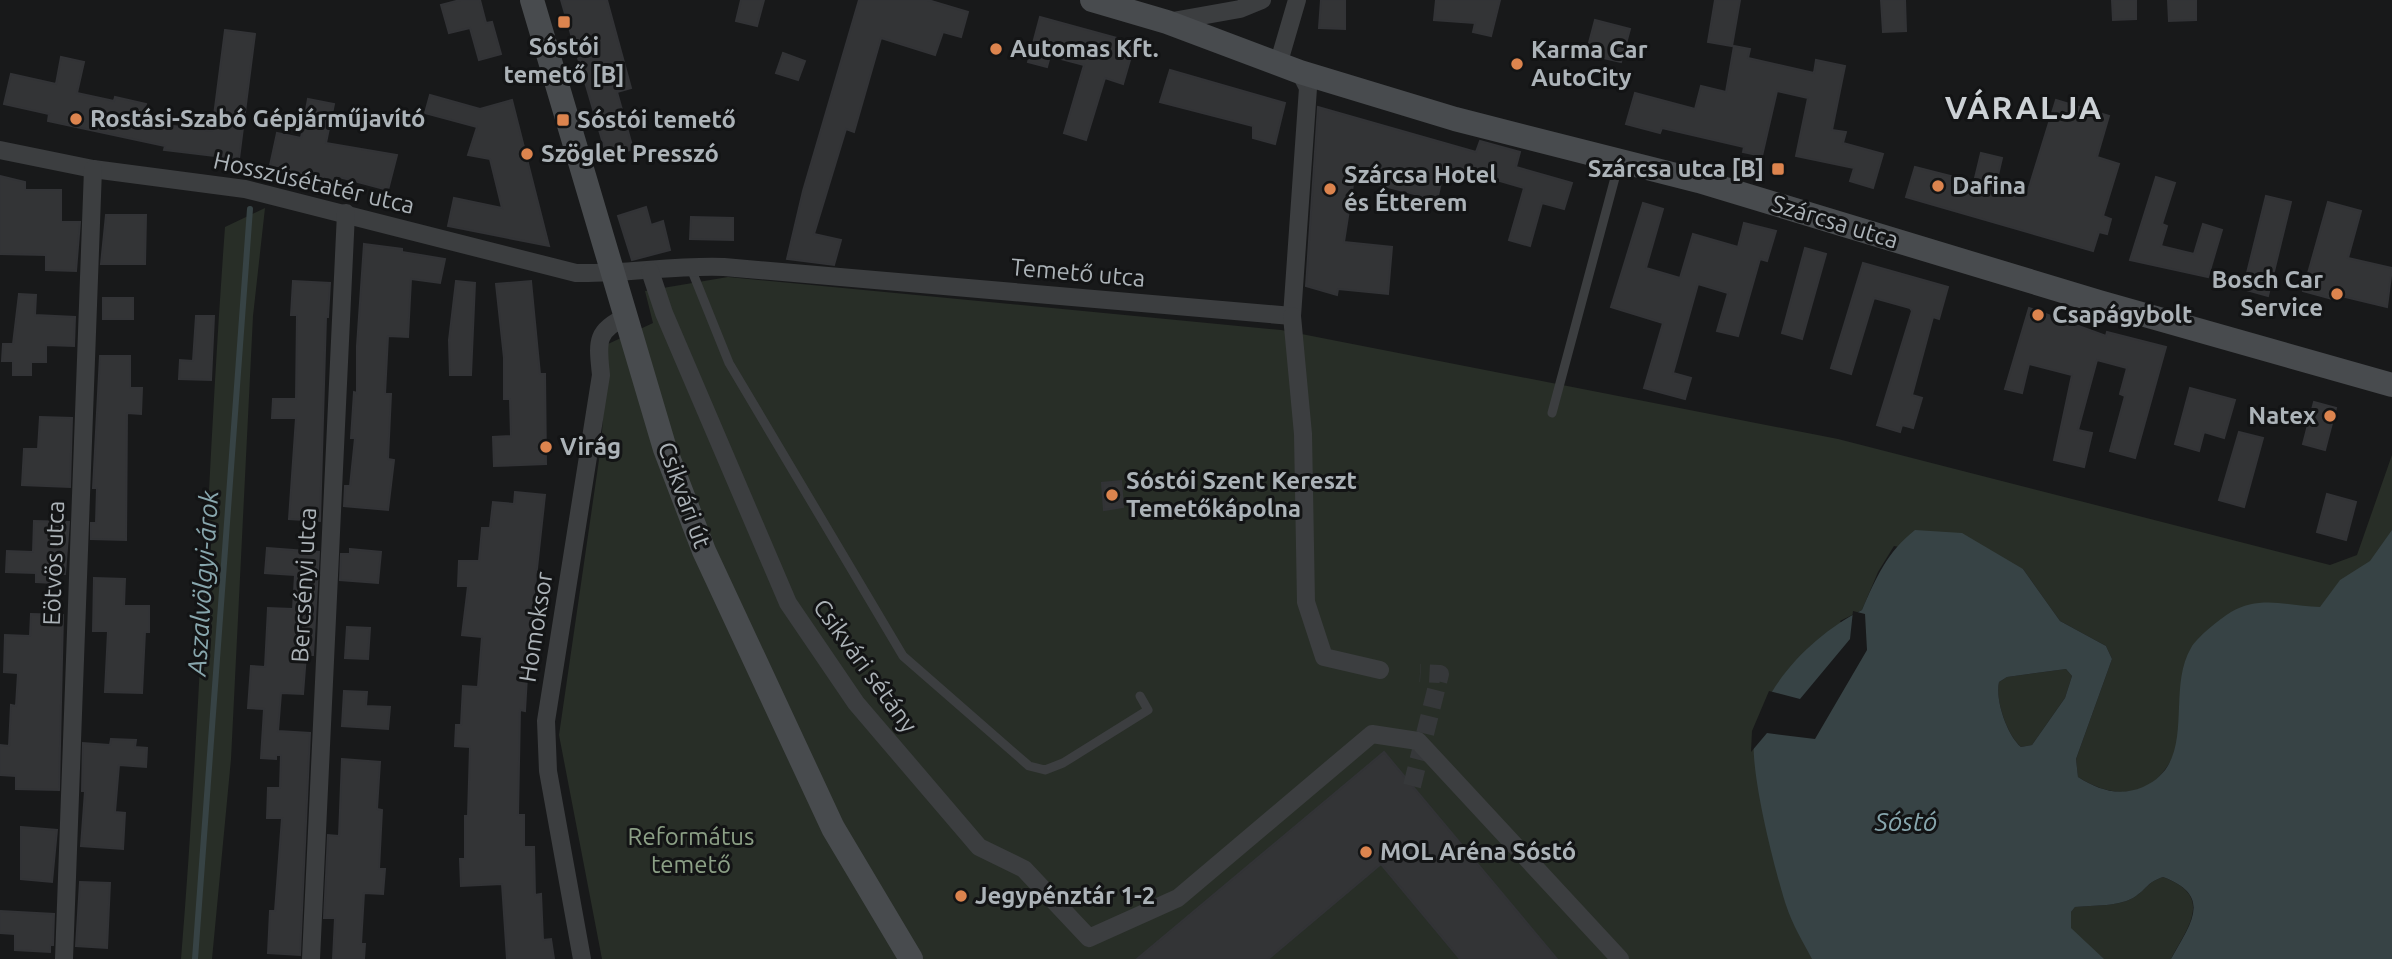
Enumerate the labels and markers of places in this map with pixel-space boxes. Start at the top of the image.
marker: Sóstói temető [B] [556,14,572,30]
place label: Sóstói temető [B] [504,33,624,88]
place label: Automas Kft. [1010,35,1159,62]
place label: Karma Car AutoCity [1531,36,1648,91]
marker: Automas Kft. [988,41,1004,57]
marker: Karma Car AutoCity [1509,56,1525,72]
place label: Rostási-Szabó Gépjárműjavító [90,105,425,132]
place label: Sóstói temető [577,106,736,133]
marker: Rostási-Szabó Gépjárműjavító [68,111,84,127]
marker: Sóstói temető [555,112,571,128]
place label: Szöglet Presszó [541,140,719,167]
marker: Szöglet Presszó [519,146,535,162]
place label: Szárcsa utca [B] [1588,155,1764,182]
place label: Szárcsa Hotel és Étterem [1344,161,1497,216]
marker: Szárcsa utca [B] [1770,161,1786,177]
place label: Dafina [1952,172,2026,199]
marker: Dafina [1930,178,1946,194]
marker: Szárcsa Hotel és Étterem [1322,181,1338,197]
place label: Bosch Car Service [2211,266,2323,321]
marker: Bosch Car Service [2329,286,2345,302]
place label: Csapágybolt [2052,301,2192,328]
marker: Csapágybolt [2030,307,2046,323]
place label: Natex [2248,402,2316,429]
marker: Natex [2322,408,2338,424]
place label: Virág [560,433,621,460]
marker: Virág [538,439,554,455]
place label: Sóstói Szent Kereszt Temetőkápolna [1126,467,1357,522]
marker: Sóstói Szent Kereszt Temetőkápolna [1104,487,1120,503]
place label: MOL Aréna Sóstó [1380,838,1576,865]
marker: MOL Aréna Sóstó [1358,844,1374,860]
place label: Jegypénztár 1-2 [975,882,1155,909]
marker: Jegypénztár 1-2 [953,888,969,904]

